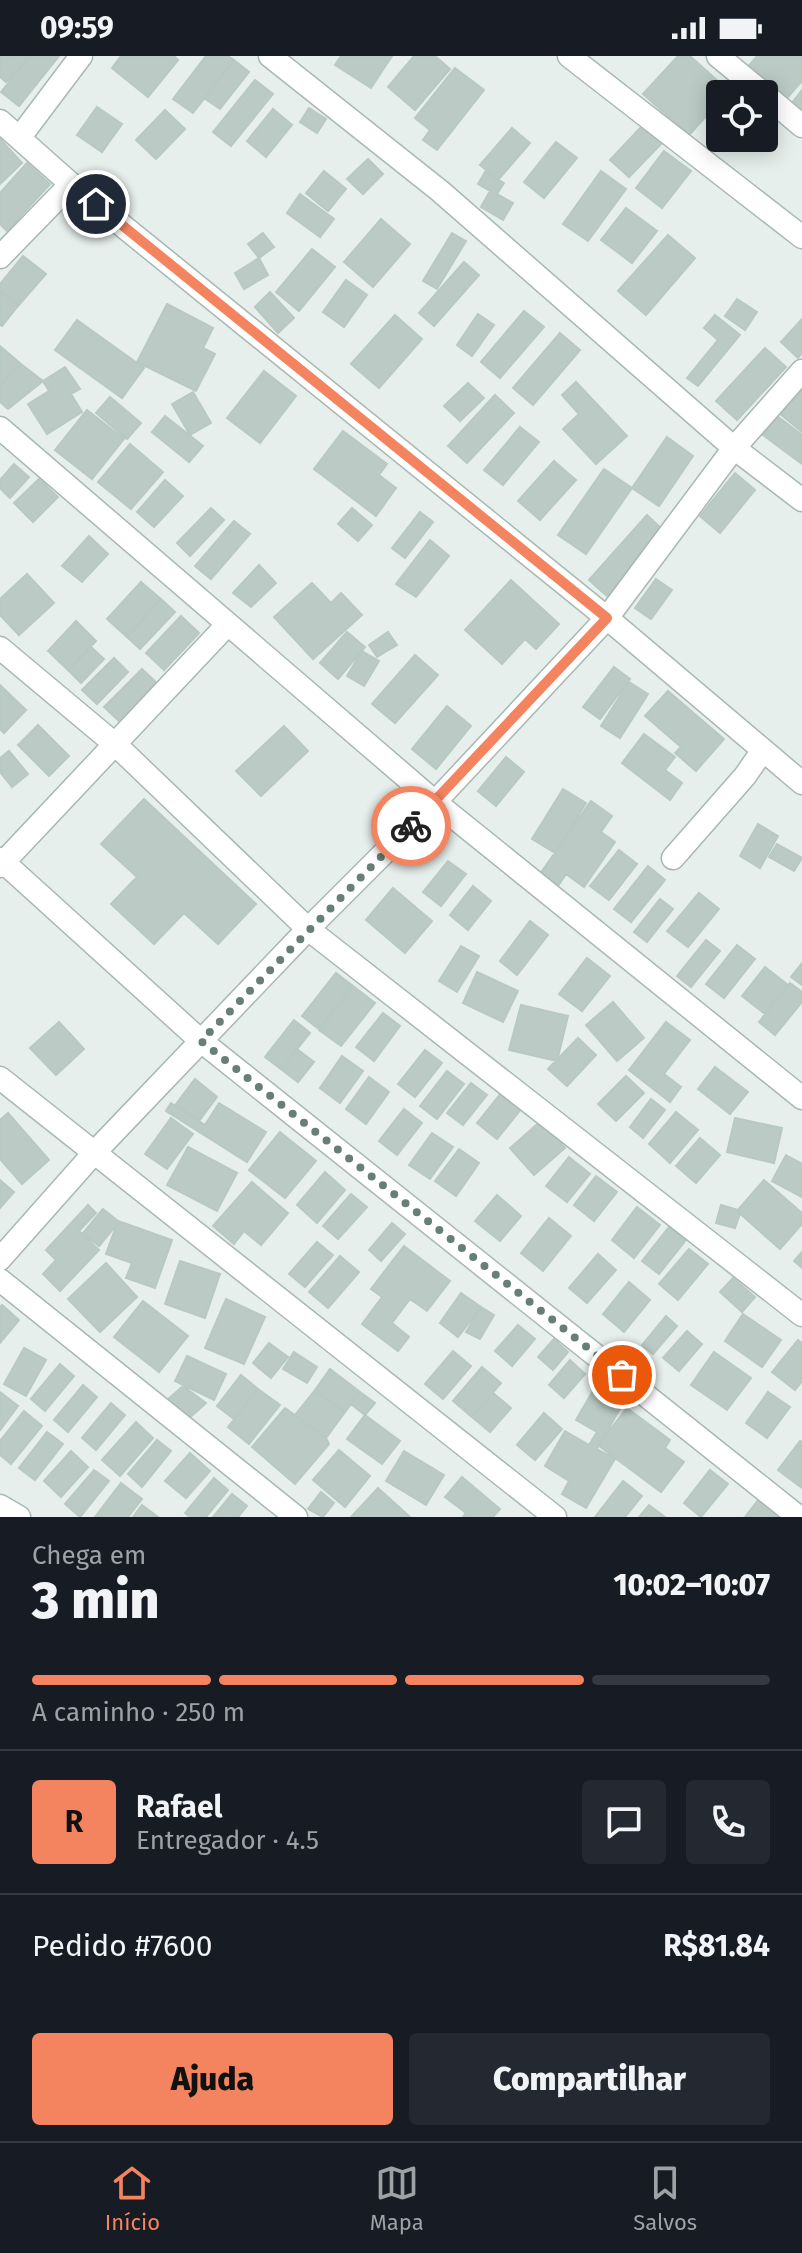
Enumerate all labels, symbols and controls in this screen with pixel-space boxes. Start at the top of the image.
text: 09:59 [40,10,114,46]
map controls [706,80,778,152]
button: locate [706,80,778,152]
pin [62,170,130,238]
icon: home [74,182,118,226]
courier [371,786,451,866]
icon: bike [389,804,433,848]
pin [588,1341,656,1409]
icon: bag [600,1353,644,1397]
text: Chega em [32,1540,146,1571]
text: 10:02–10:07 [613,1567,770,1603]
text: 3 min [32,1569,160,1632]
text: A caminho · 250 m [32,1697,245,1728]
button: chat [582,1780,666,1864]
button: phone [686,1780,770,1864]
text: Rafael [136,1789,223,1825]
text: R [65,1804,83,1840]
text: Entregador · 4.5 [136,1825,319,1856]
text: Pedido #7600 [32,1928,212,1964]
text: R$81.84 [663,1928,770,1964]
button: Ajuda [32,2033,393,2125]
button: Compartilhar [409,2033,770,2125]
tab: Início [105,2161,160,2236]
tab: Mapa [370,2161,424,2236]
tab: Salvos [633,2161,697,2236]

